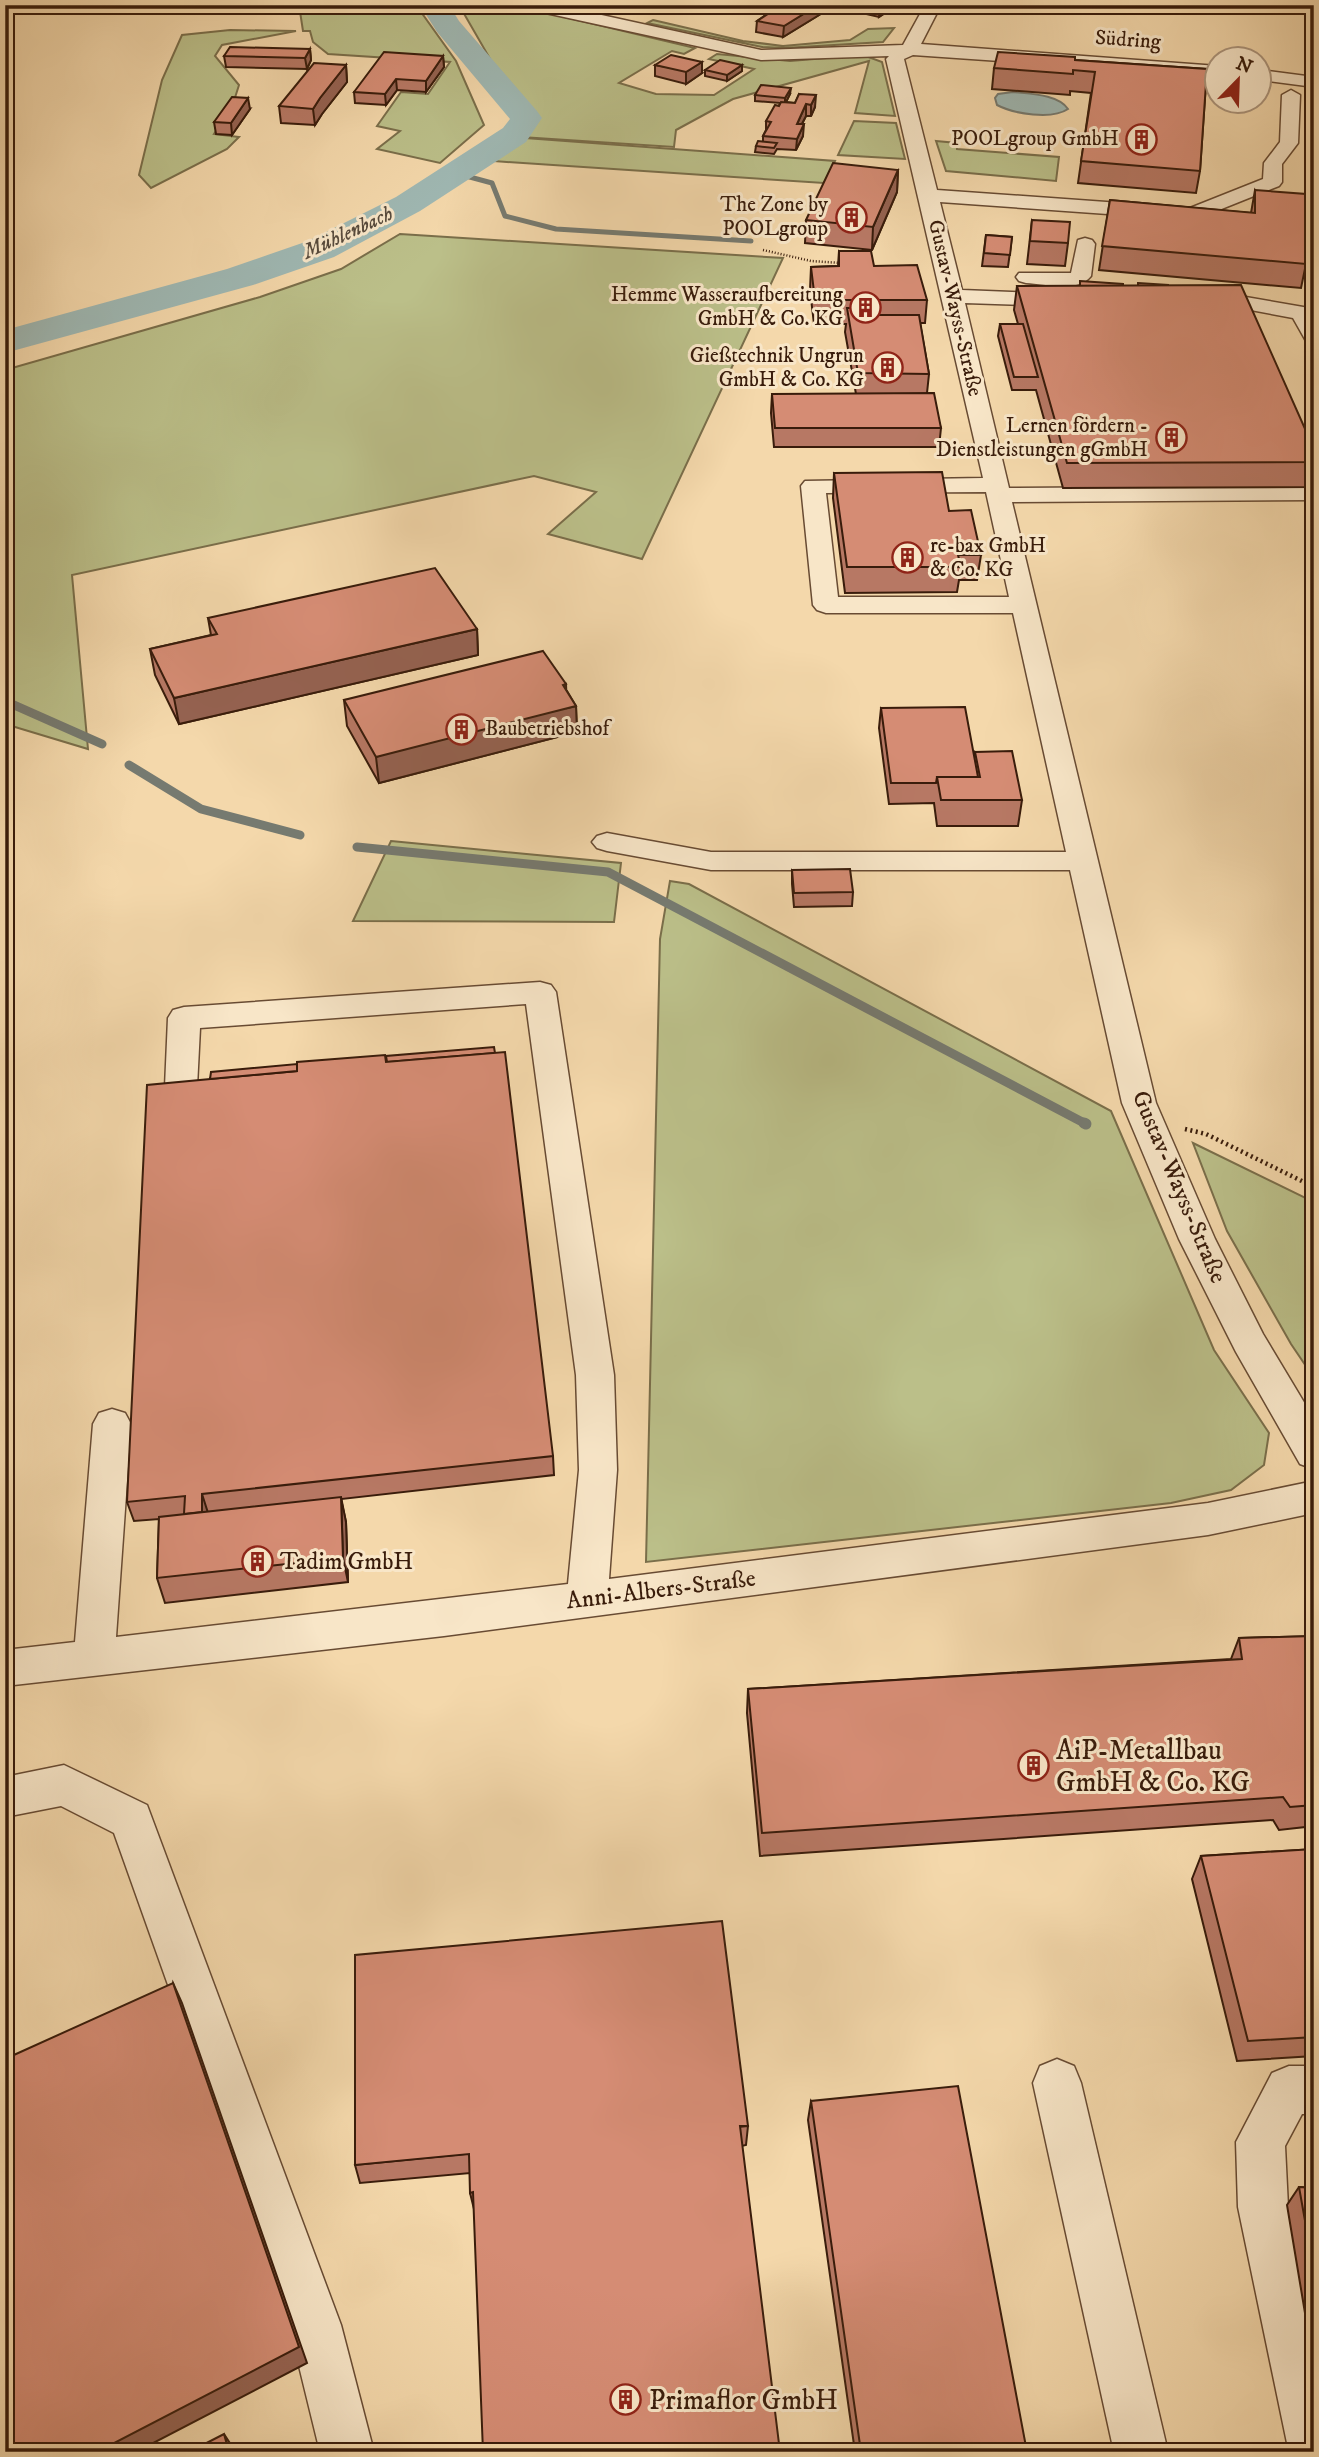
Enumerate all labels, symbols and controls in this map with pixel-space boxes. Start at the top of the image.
street label: Südring [1094,25,1163,55]
north arrow [1204,46,1274,116]
text: N [1232,52,1256,80]
building icon: POOLgroup GmbH [1125,122,1159,156]
place label: POOLgroup GmbH [951,126,1119,152]
place label: The Zone by POOLgroup [720,192,829,242]
building icon: The Zone by POOLgroup [834,200,868,234]
water label: Mühlenbach [297,201,397,266]
street label: Gustav-Wayss-Straße [922,217,988,399]
place label: Hemme Wasseraufbereitung GmbH & Co. KG [611,282,844,332]
building icon: Hemme Wasseraufbereitung GmbH & Co. KG [849,290,883,324]
place label: Gießtechnik Ungrun GmbH & Co. KG [690,343,864,393]
building icon: Gießtechnik Ungrun GmbH & Co. KG [870,351,904,385]
place label: Lernen fördern - Dienstleistungen gGmbH [936,413,1148,463]
building icon: Lernen fördern - Dienstleistungen gGmbH [1154,421,1188,455]
place label: re-bax GmbH & Co. KG [930,533,1046,583]
building icon: re-bax GmbH & Co. KG [890,541,924,575]
building icon: Baubetriebshof [445,712,479,746]
place label: Baubetriebshof [485,716,612,742]
street label: Gustav-Wayss-Straße [1125,1086,1233,1288]
building icon: Tadim GmbH [240,1545,274,1579]
place label: Tadim GmbH [280,1547,413,1577]
street label: Anni-Albers-Straße [565,1563,757,1616]
place label: AiP-Metallbau GmbH & Co. KG [1056,1733,1250,1800]
building icon: AiP-Metallbau GmbH & Co. KG [1016,1749,1050,1783]
building icon: Primaflor GmbH [609,2383,643,2417]
place label: Primaflor GmbH [649,2383,838,2418]

